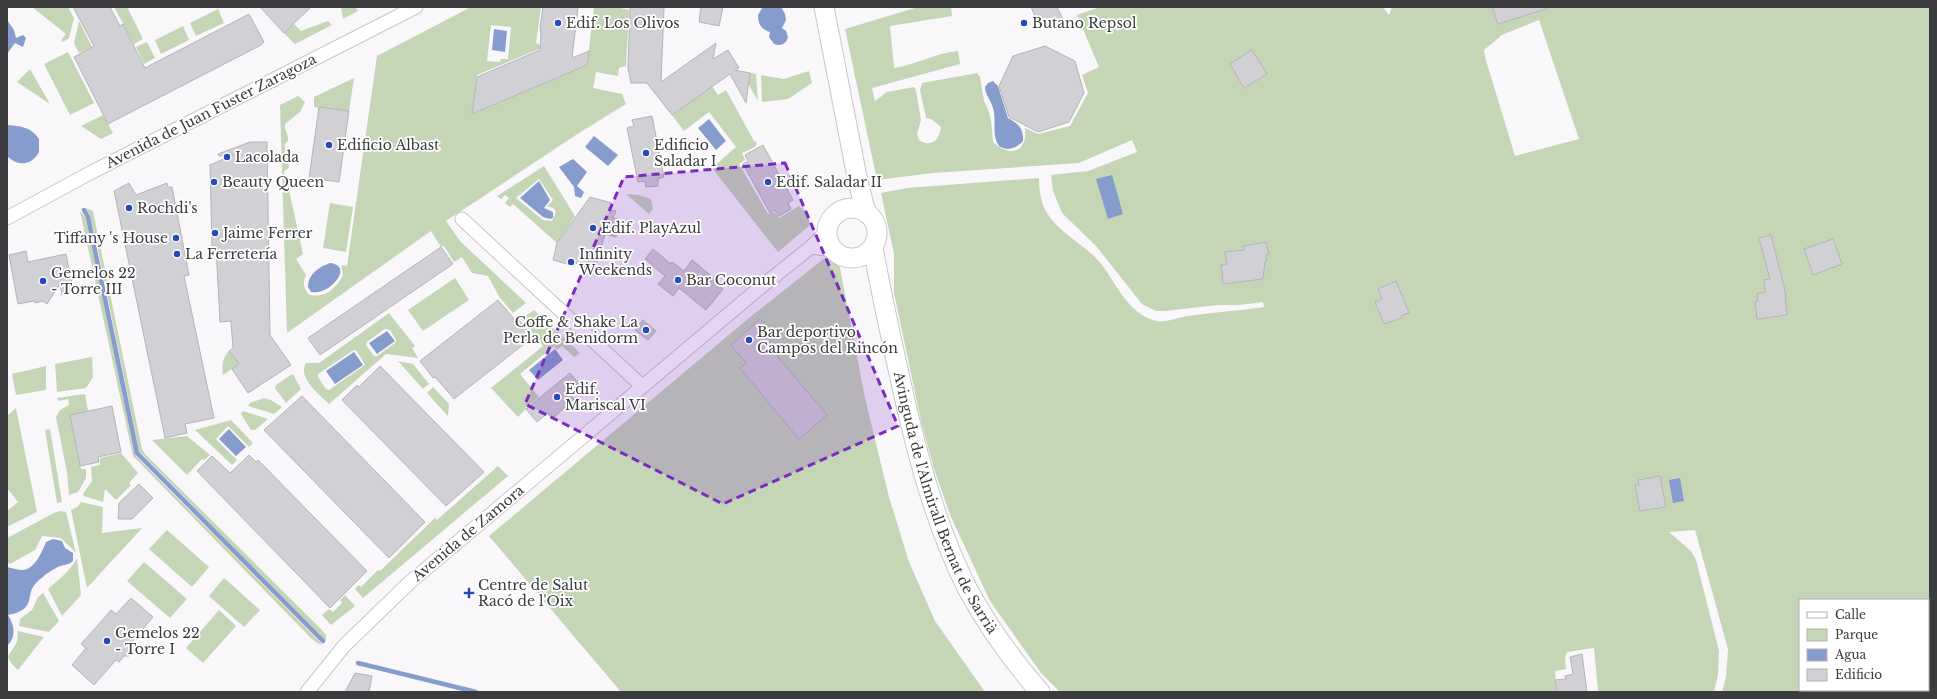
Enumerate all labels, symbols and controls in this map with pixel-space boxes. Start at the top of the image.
place label: Edif. Los Olivos [566,14,680,32]
place label: Butano Repsol [1032,14,1137,32]
marker: Edif. Los Olivos [553,18,563,28]
marker: Butano Repsol [1019,18,1029,28]
street label: Avenida de Juan Fuster Zaragoza [102,50,320,173]
place label: Edificio Albast [337,136,440,154]
place label: Edificio Saladar I [654,136,717,170]
marker: Edificio Albast [324,140,334,150]
place label: Lacolada [235,148,299,166]
marker: Edificio Saladar I [641,148,651,158]
marker: Lacolada [222,152,232,162]
place label: Beauty Queen [222,173,324,191]
place label: Edif. Saladar II [776,173,882,191]
marker: Beauty Queen [209,177,219,187]
marker: Edif. Saladar II [763,177,773,187]
place label: Rochdi's [137,199,198,217]
marker: Rochdi's [124,203,134,213]
place label: Edif. PlayAzul [601,219,702,237]
marker: Edif. PlayAzul [588,223,598,233]
place label: Jaime Ferrer [221,224,313,242]
marker: Jaime Ferrer [210,228,220,238]
place label: Tiffany 's House [54,229,168,247]
marker: Tiffany 's House [171,233,181,243]
place label: La Ferretería [185,245,278,263]
place label: Infinity Weekends [578,245,652,279]
marker: La Ferretería [172,249,182,259]
marker: Infinity Weekends [566,257,576,267]
place label: Gemelos 22 - Torre III [51,264,136,298]
place label: Bar Coconut [686,271,777,289]
marker: Bar Coconut [673,275,683,285]
marker: Gemelos 22 - Torre III [38,276,48,286]
place label: Coffe & Shake La Perla de Benidorm [503,313,638,347]
place label: Bar deportivo Campos del Rincón [757,323,898,357]
marker: Coffe & Shake La Perla de Benidorm [641,325,651,335]
marker: Bar deportivo Campos del Rincón [744,335,754,345]
street label: Avinguda de l'Almirall Bernat de Sarrià [890,369,1002,637]
place label: Edif. Mariscal VI [565,380,646,414]
marker: Edif. Mariscal VI [552,392,562,402]
street label: Avenida de Zamora [408,481,528,586]
place label: Centre de Salut Racó de l'Oix [478,576,589,610]
marker: Centre de Salut Racó de l'Oix [463,587,475,599]
legend [1799,599,1929,691]
text: Calle [1835,607,1866,622]
place label: Gemelos 22 - Torre I [115,624,200,658]
text: Parque [1835,627,1878,642]
marker: Gemelos 22 - Torre I [102,636,112,646]
text: Agua [1834,647,1866,662]
text: Edificio [1835,667,1882,682]

